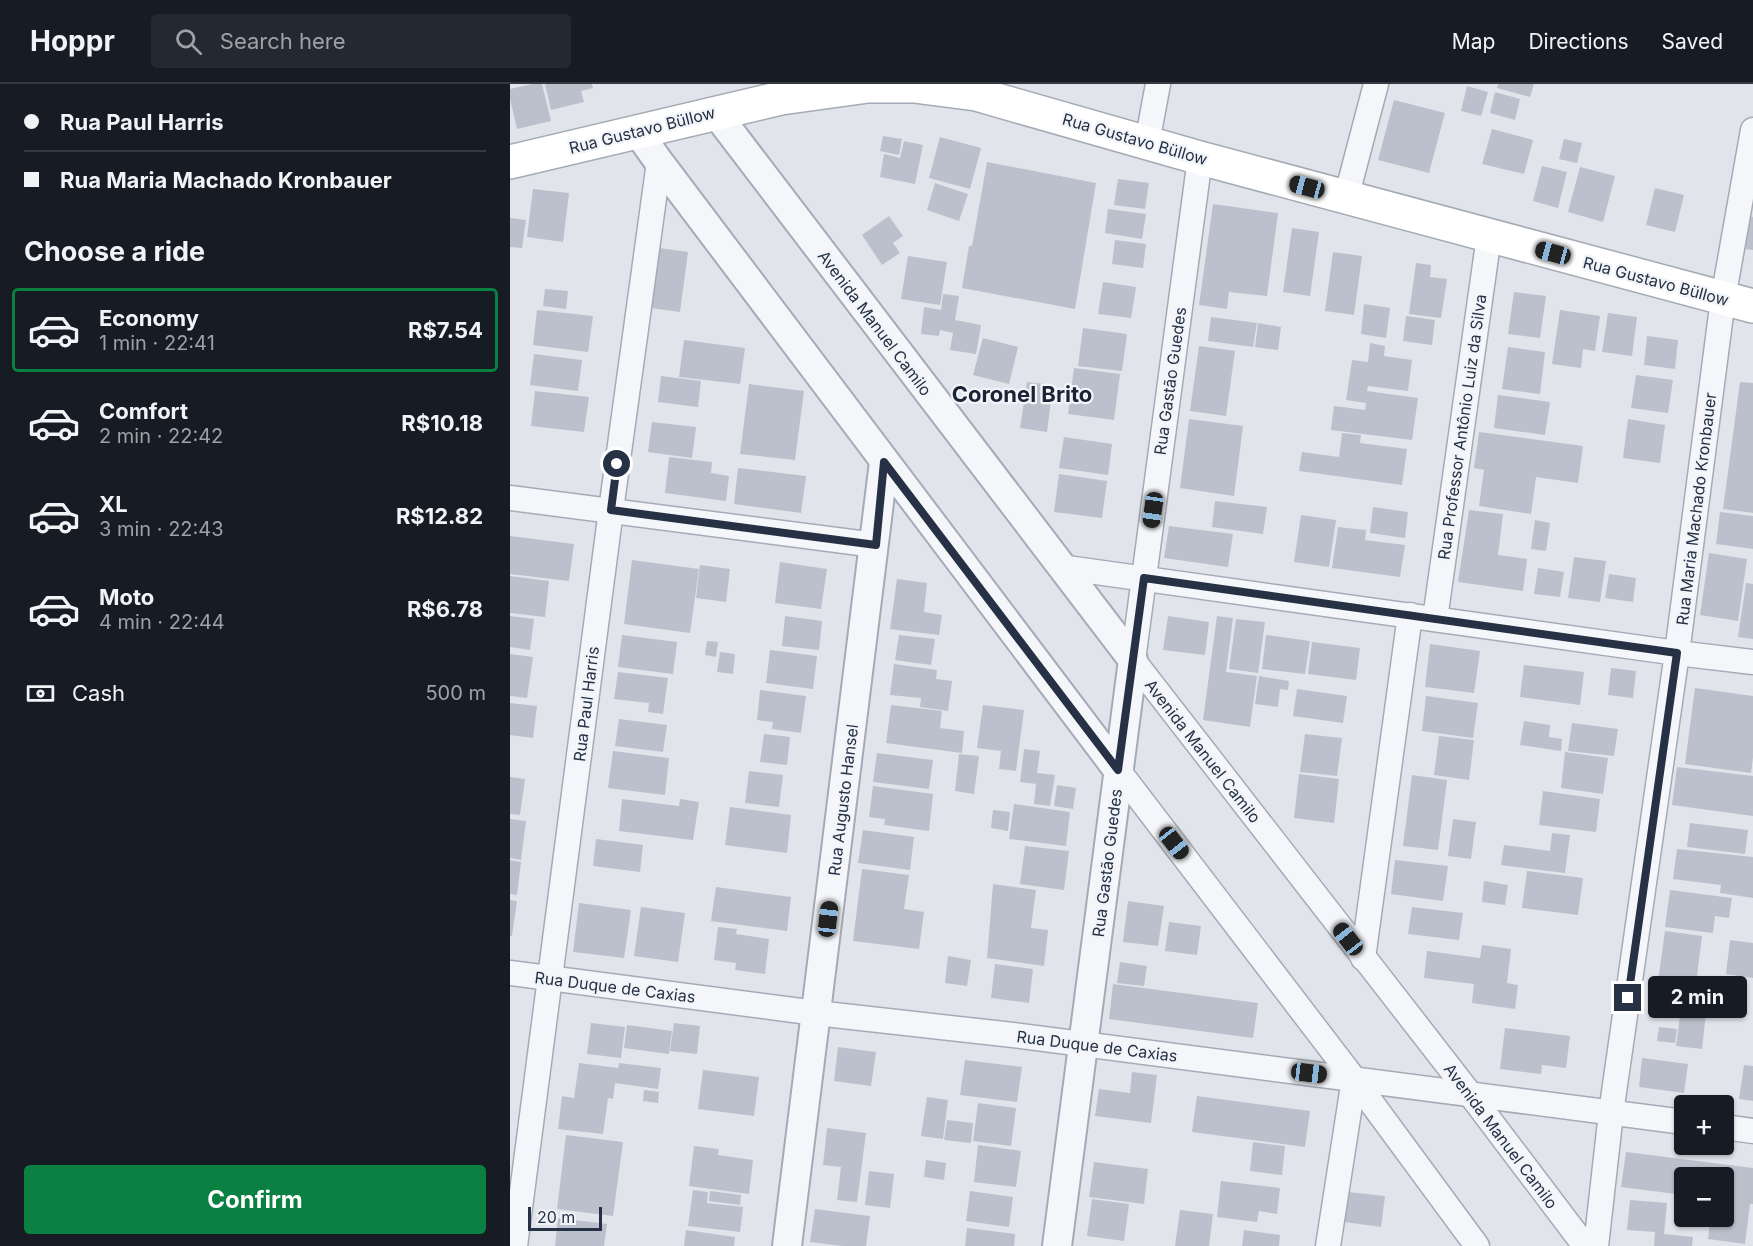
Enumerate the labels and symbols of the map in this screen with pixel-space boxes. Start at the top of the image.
street label: Rua Gustavo Büllow [567,102,717,158]
street label: Rua Gustavo Büllow [1060,109,1210,169]
car [1287,174,1327,200]
car [1533,240,1573,266]
street label: Avenida Manuel Camilo [814,246,936,400]
street label: Rua Gustavo Büllow [1581,252,1731,310]
street label: Rua Professor Antônio Luiz da Silva [1433,293,1491,561]
street label: Rua Gastão Guedes [1150,306,1190,456]
district label: Coronel Brito [952,381,1092,407]
street label: Rua Maria Machado Kronbauer [1672,391,1720,627]
route start [603,450,630,477]
car [1142,491,1164,529]
street label: Rua Paul Harris [569,645,603,763]
street label: Avenida Manuel Camilo [1141,675,1265,827]
street label: Rua Augusto Hansel [824,723,862,877]
street label: Rua Gastão Guedes [1088,788,1126,938]
car [1156,823,1192,863]
car [817,900,839,938]
car [1330,919,1366,959]
street label: Rua Duque de Caxias [534,967,696,1007]
callout: 2 min [1649,977,1748,1019]
route end [1614,984,1641,1011]
street label: Rua Duque de Caxias [1016,1026,1178,1066]
street label: Avenida Manuel Camilo [1440,1059,1562,1213]
car [1290,1062,1328,1084]
scale bar [528,1204,602,1232]

